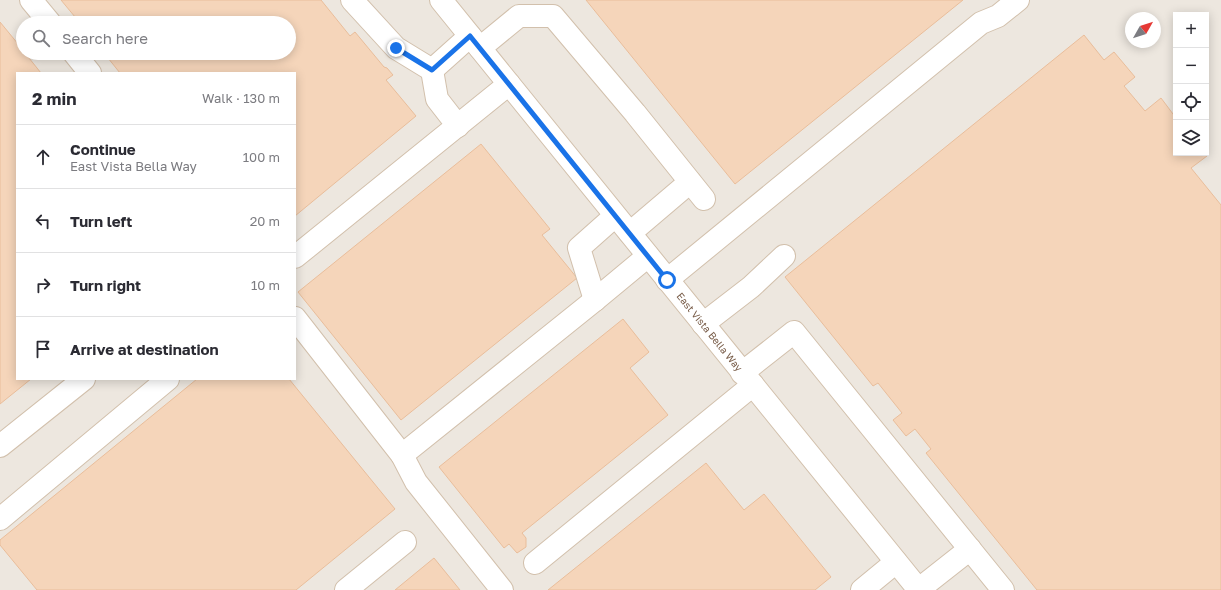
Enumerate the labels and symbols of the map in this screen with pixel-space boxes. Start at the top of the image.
north arrow [1125,12,1161,48]
route end [387,39,405,57]
route start [658,271,676,289]
street label: East Vista Bella Way [674,290,745,374]

